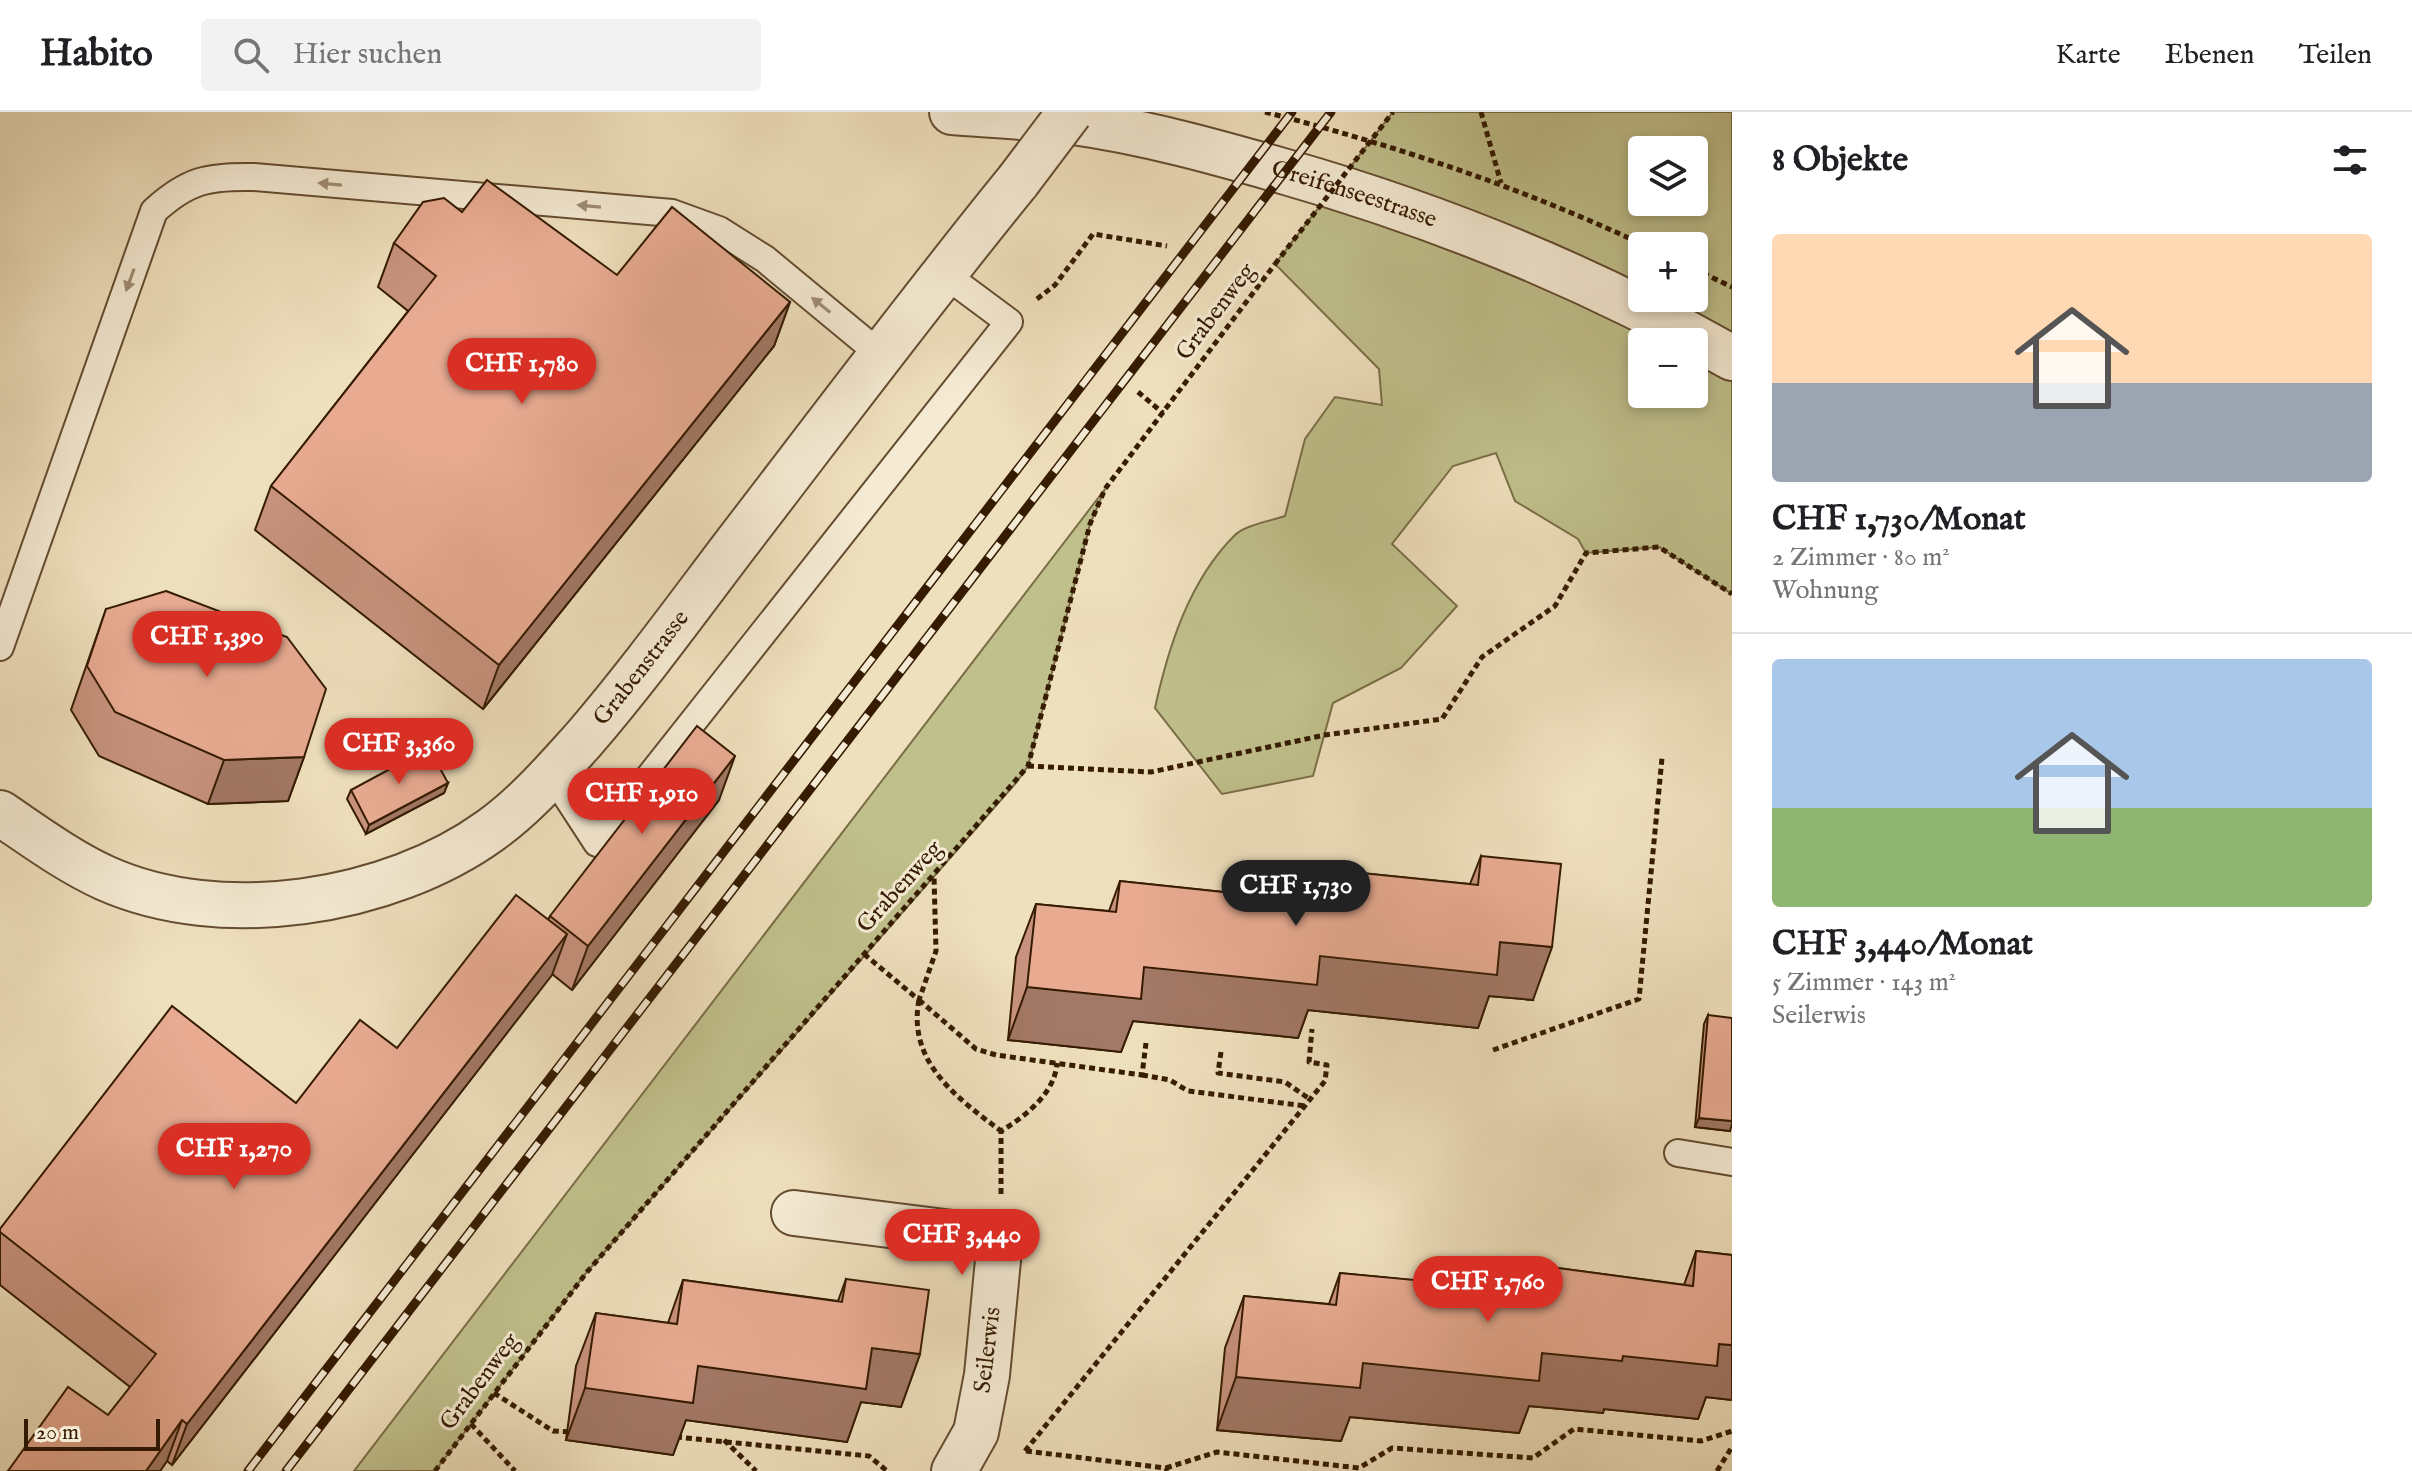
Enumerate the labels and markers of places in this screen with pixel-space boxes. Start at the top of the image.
pin: CHF 1,780 [430,338,614,406]
pin: CHF 1,390 [115,611,299,679]
pin: CHF 3,360 [307,718,491,786]
pin: CHF 1,910 [550,768,734,836]
pin: CHF 1,730 [1204,860,1388,928]
pin: CHF 1,270 [142,1123,326,1191]
pin: CHF 3,440 [870,1209,1054,1277]
pin: CHF 1,760 [1396,1256,1580,1324]

